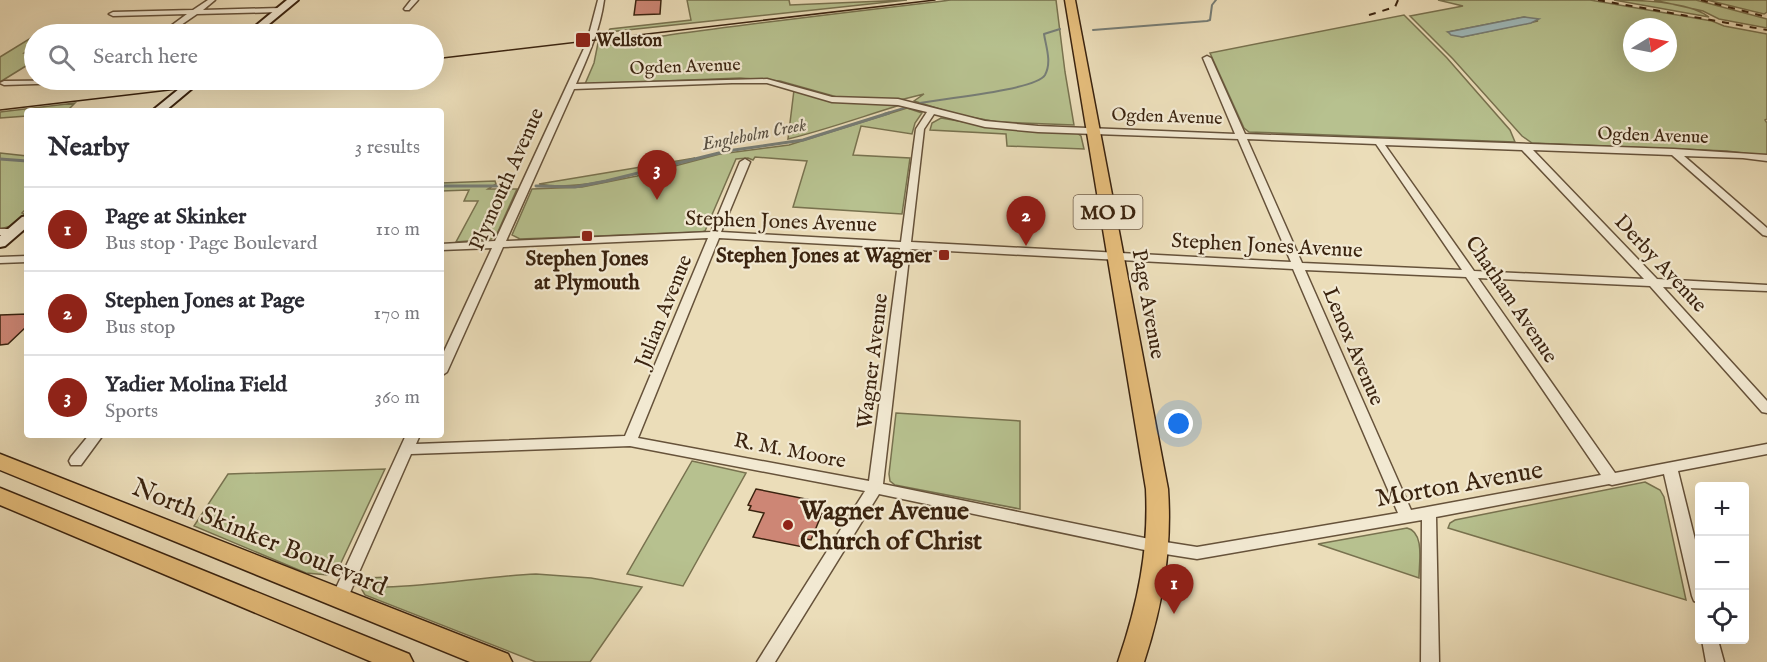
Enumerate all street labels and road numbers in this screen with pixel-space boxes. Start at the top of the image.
street label: Ogden Avenue [629,54,741,81]
street label: Plymouth Avenue [464,104,551,255]
street label: Ogden Avenue [1111,104,1223,131]
street label: Ogden Avenue [1597,123,1709,150]
road number: MO D [1074,195,1142,229]
street label: Stephen Jones Avenue [685,206,878,239]
street label: Derby Avenue [1608,209,1712,319]
street label: Stephen Jones Avenue [1171,228,1364,265]
street label: Chatham Avenue [1458,231,1563,369]
street label: Page Avenue [1125,247,1171,362]
street label: Julian Avenue [629,251,699,374]
street label: Lenox Avenue [1316,283,1390,410]
street label: Wagner Avenue [852,291,895,431]
street label: R. M. Moore [731,427,848,476]
street label: Morton Avenue [1373,454,1546,515]
street label: North Skinker Boulevard [127,471,392,604]

